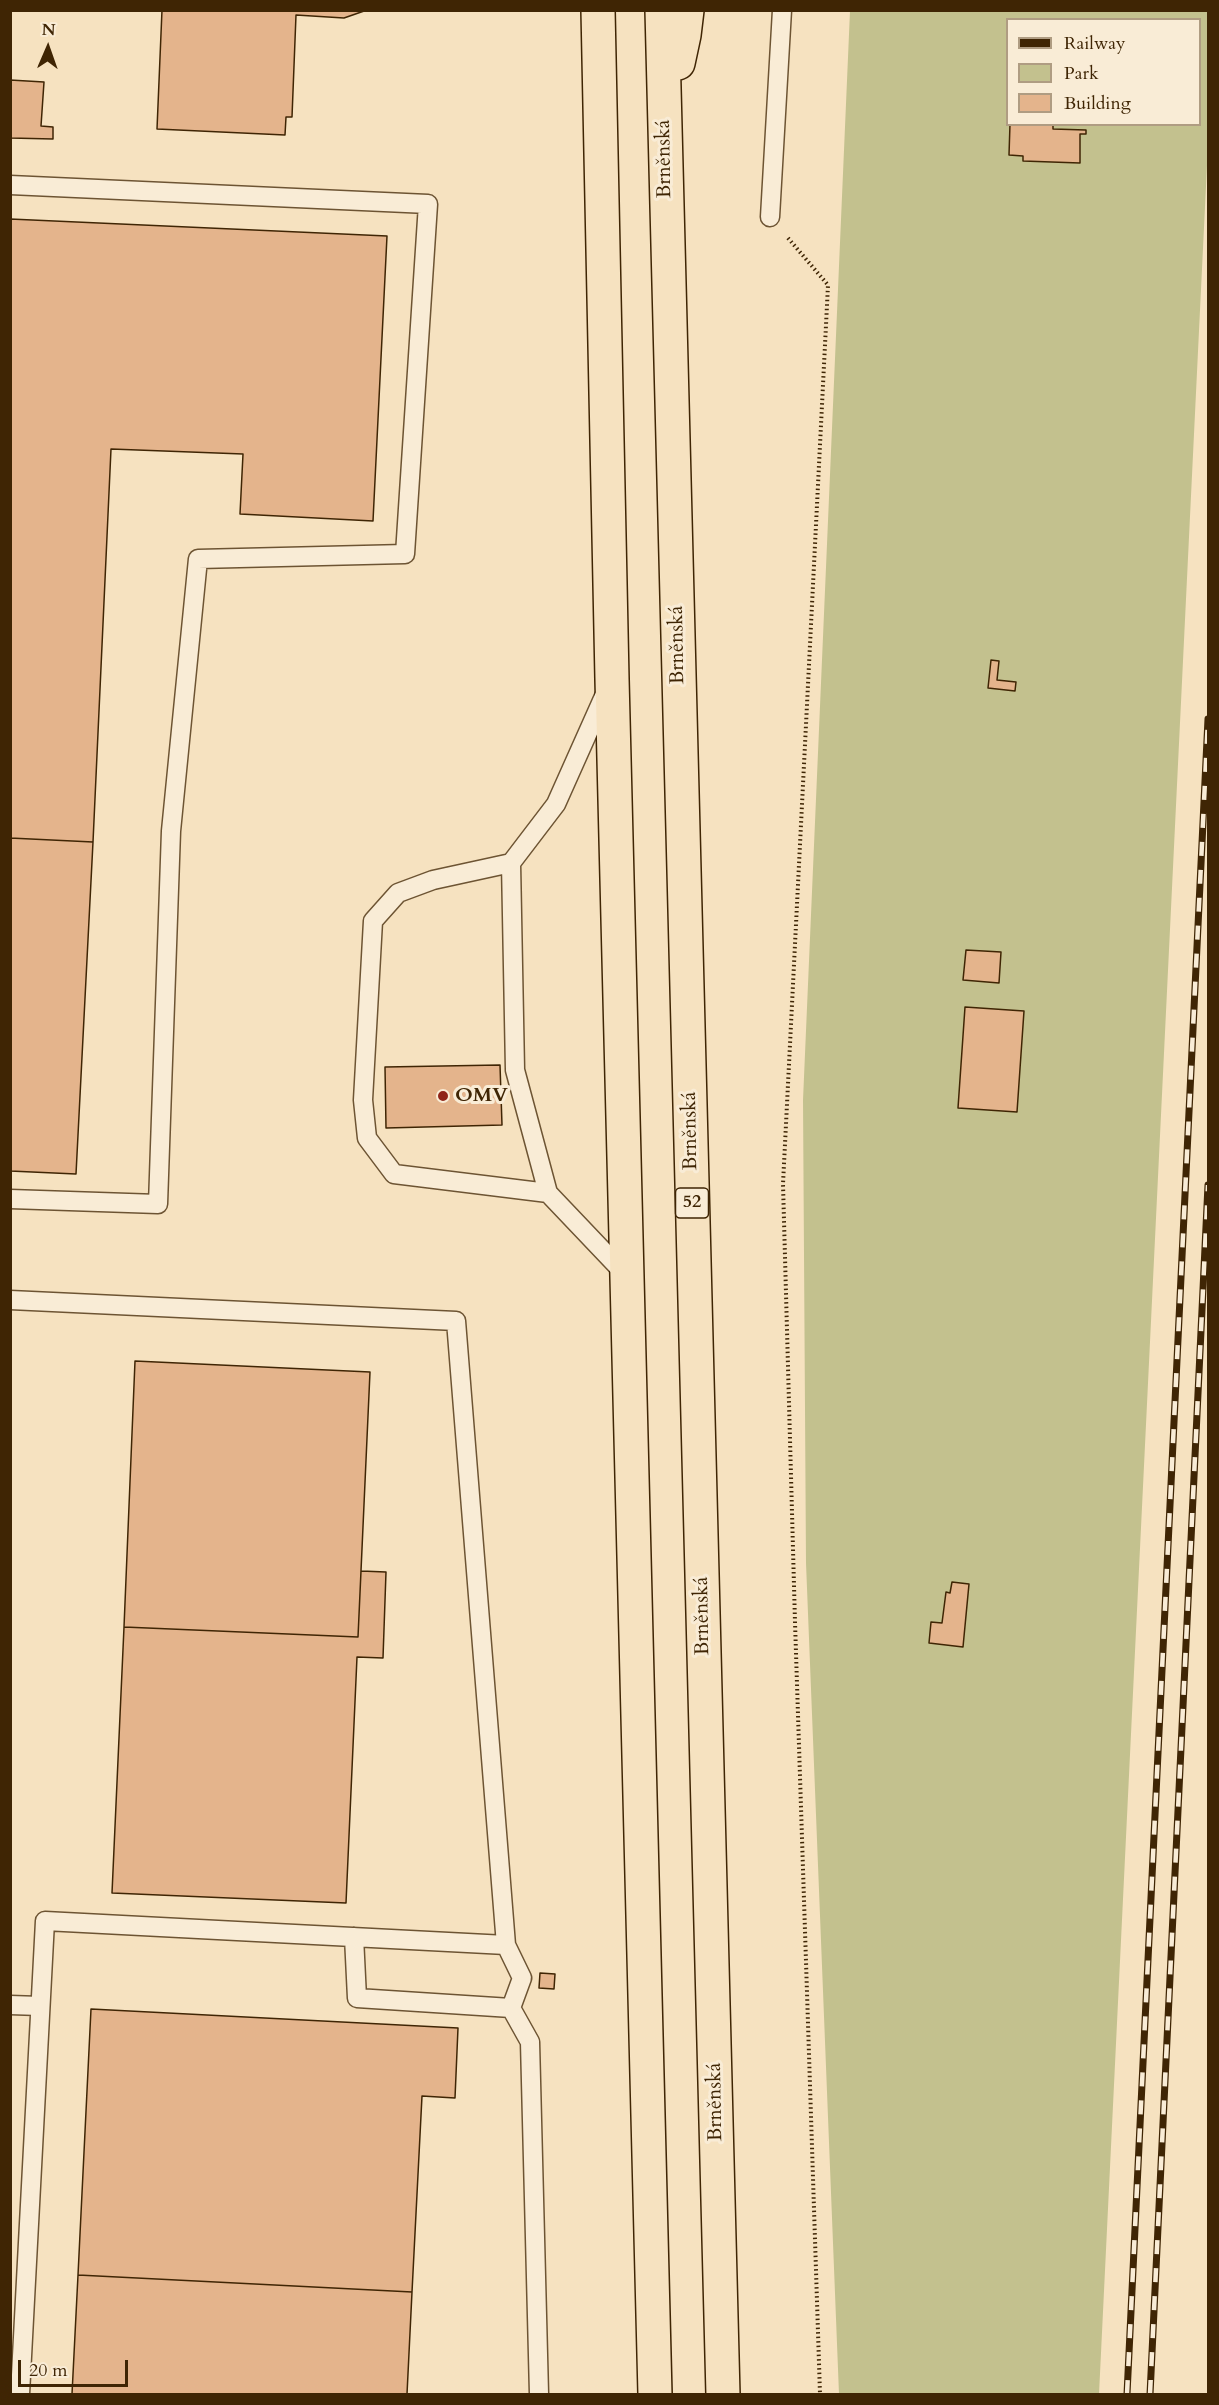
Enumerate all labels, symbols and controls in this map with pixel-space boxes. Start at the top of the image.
north arrow [18,18,78,78]
legend [1006,18,1201,126]
text: N [41,19,56,41]
text: Railway [1064,31,1126,56]
text: Park [1064,61,1099,86]
text: Building [1064,91,1131,116]
street label: Brněnská [652,119,678,199]
street label: Brněnská [665,605,691,685]
place label: OMV [455,1084,508,1108]
marker: OMV [436,1089,450,1103]
street label: Brněnská [678,1091,704,1171]
road number: 52 [676,1188,708,1218]
street label: Brněnská [690,1576,716,1656]
street label: Brněnská [703,2062,729,2142]
scale bar [21,2348,130,2386]
text: 20 m [29,2358,68,2383]

